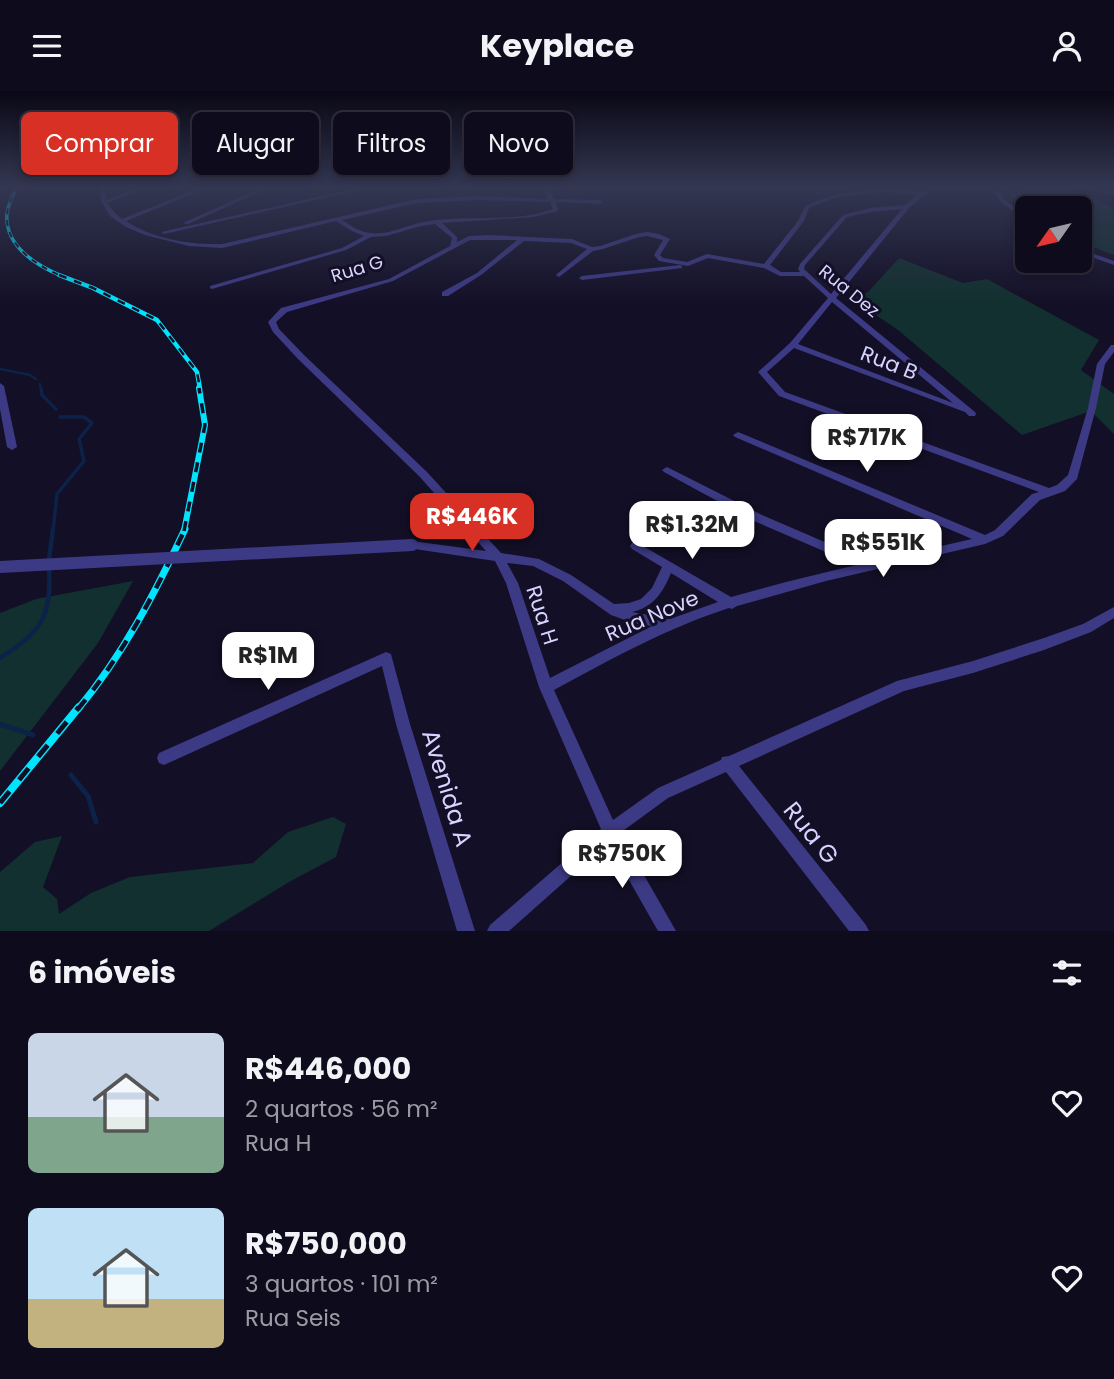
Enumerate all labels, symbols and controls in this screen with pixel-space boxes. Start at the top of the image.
text: Keyplace [480,23,634,68]
icon: menu [28,27,66,65]
icon: person [1048,27,1086,65]
chip: Comprar [21,112,178,175]
chip: Alugar [192,112,319,175]
chip: Filtros [333,112,450,175]
chip: Novo [464,112,573,175]
north arrow [1015,196,1092,273]
map controls [1015,196,1092,273]
street label: Rua G [328,249,386,288]
street label: Rua Dez [814,258,885,323]
street label: Rua B [856,338,922,387]
pin: R$717K [810,415,924,474]
text: R$717K [827,421,907,453]
pin: R$446K [415,493,529,553]
text: R$446K [426,500,518,532]
pin: R$1.32M [627,501,757,561]
text: R$1.32M [645,508,739,540]
pin: R$551K [826,519,940,579]
text: R$551K [841,526,925,558]
street label: Rua H [519,582,566,648]
street label: Rua Nove [601,583,703,648]
pin: R$1M [227,633,309,692]
text: R$1M [238,639,298,671]
street label: Avenida A [414,725,481,850]
street label: Rua G [776,795,847,871]
pin: R$750K [565,831,679,890]
text: R$750K [578,837,666,869]
text: 6 imóveis [28,951,176,994]
icon: filters [1048,954,1086,992]
text: R$446,000 [245,1047,411,1090]
icon: home [84,1061,168,1145]
icon: heart [1048,1084,1086,1122]
text: 2 quartos · 56 m² [245,1093,438,1125]
text: Rua H [245,1127,311,1159]
text: R$750,000 [245,1222,407,1265]
icon: home [84,1236,168,1320]
icon: heart [1048,1259,1086,1297]
text: 3 quartos · 101 m² [245,1268,438,1300]
text: Rua Seis [245,1302,341,1334]

